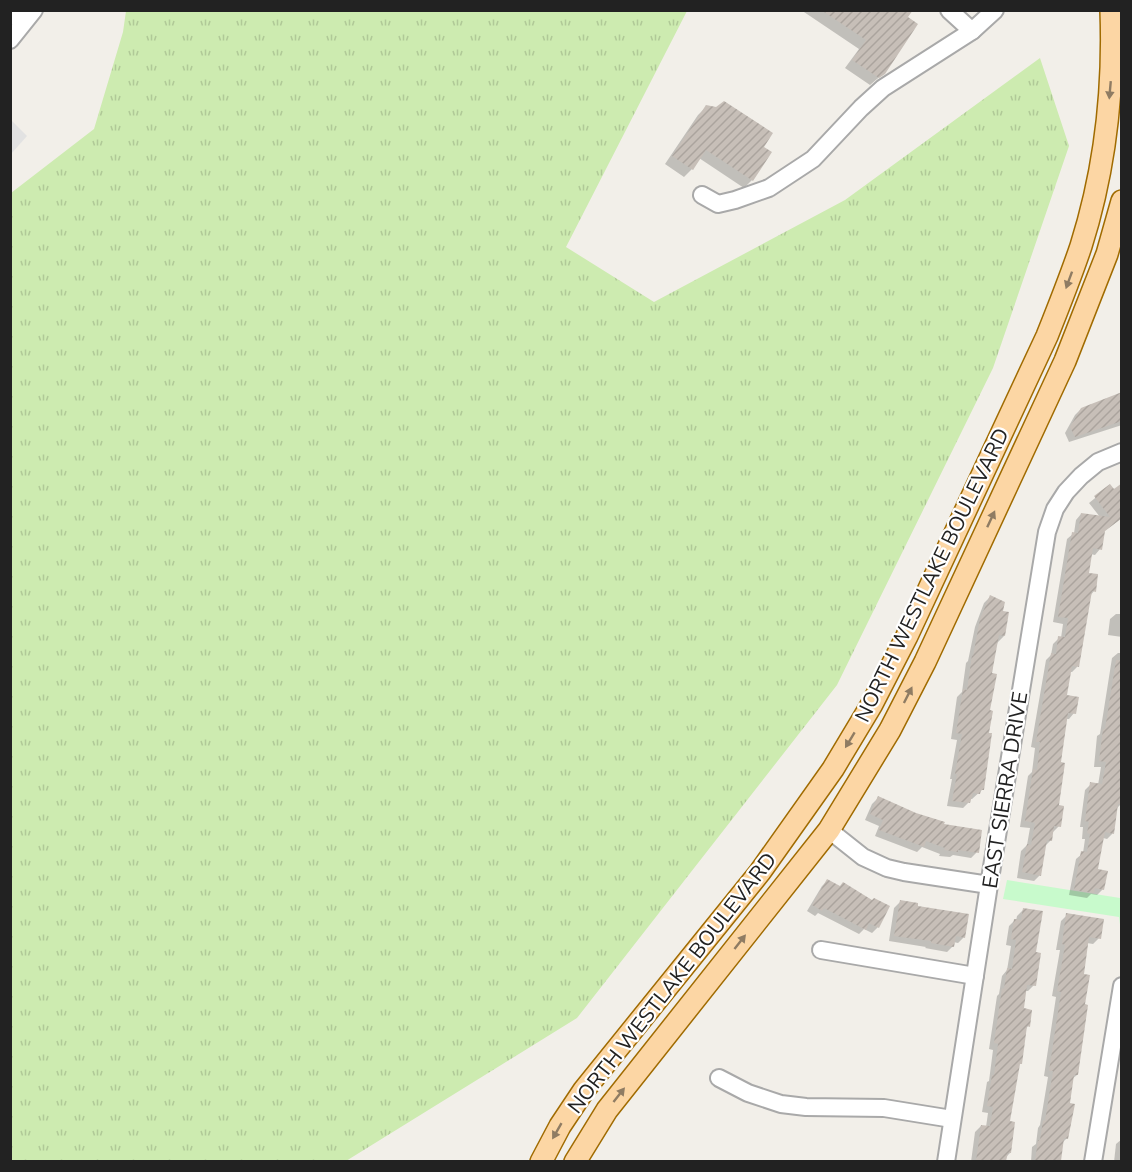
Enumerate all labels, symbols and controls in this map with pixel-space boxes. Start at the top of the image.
one-way arrow [1105,80,1115,99]
one-way arrow [1063,271,1073,289]
street label: NORTH WESTLAKE BOULEVARD [848,423,1016,727]
one-way arrow [987,510,996,527]
one-way arrow [903,686,913,703]
street label: EAST SIERRA DRIVE [976,690,1034,890]
one-way arrow [845,732,855,749]
street label: NORTH WESTLAKE BOULEVARD [561,847,783,1119]
one-way arrow [733,935,745,950]
one-way arrow [612,1088,624,1103]
one-way arrow [552,1123,563,1139]

